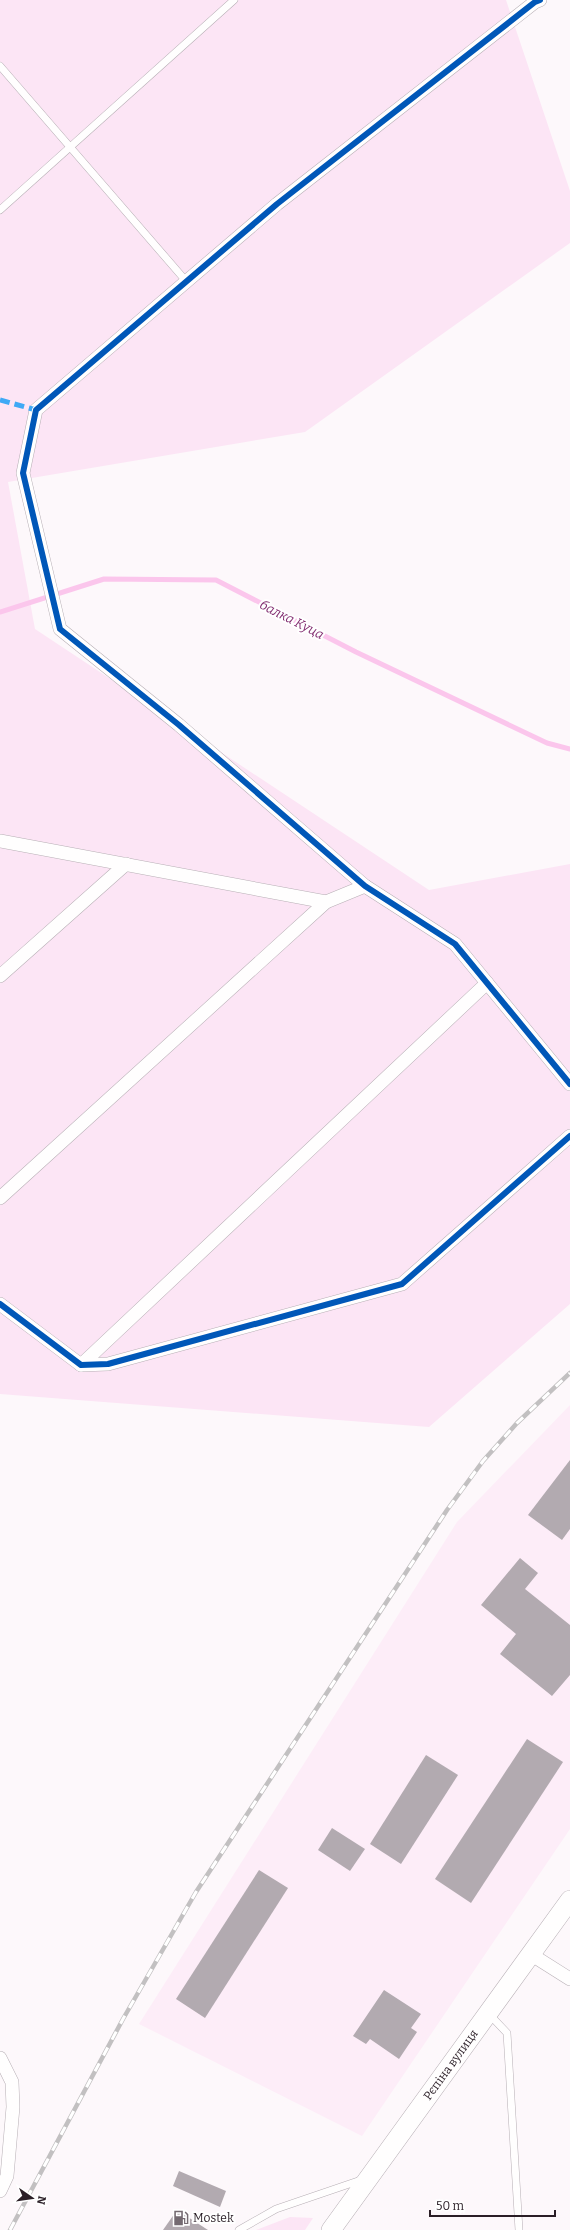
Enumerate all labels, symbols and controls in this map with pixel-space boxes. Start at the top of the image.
water label: балка Куца [257,597,327,642]
street label: Рєпіна вулиця [420,2027,481,2103]
north arrow [12,2178,52,2218]
scale bar [430,2192,555,2218]
text: N [34,2195,49,2206]
text: 50 m [436,2199,465,2213]
fuel station icon: Mostek [172,2209,190,2227]
place label: Mostek [193,2211,234,2225]

